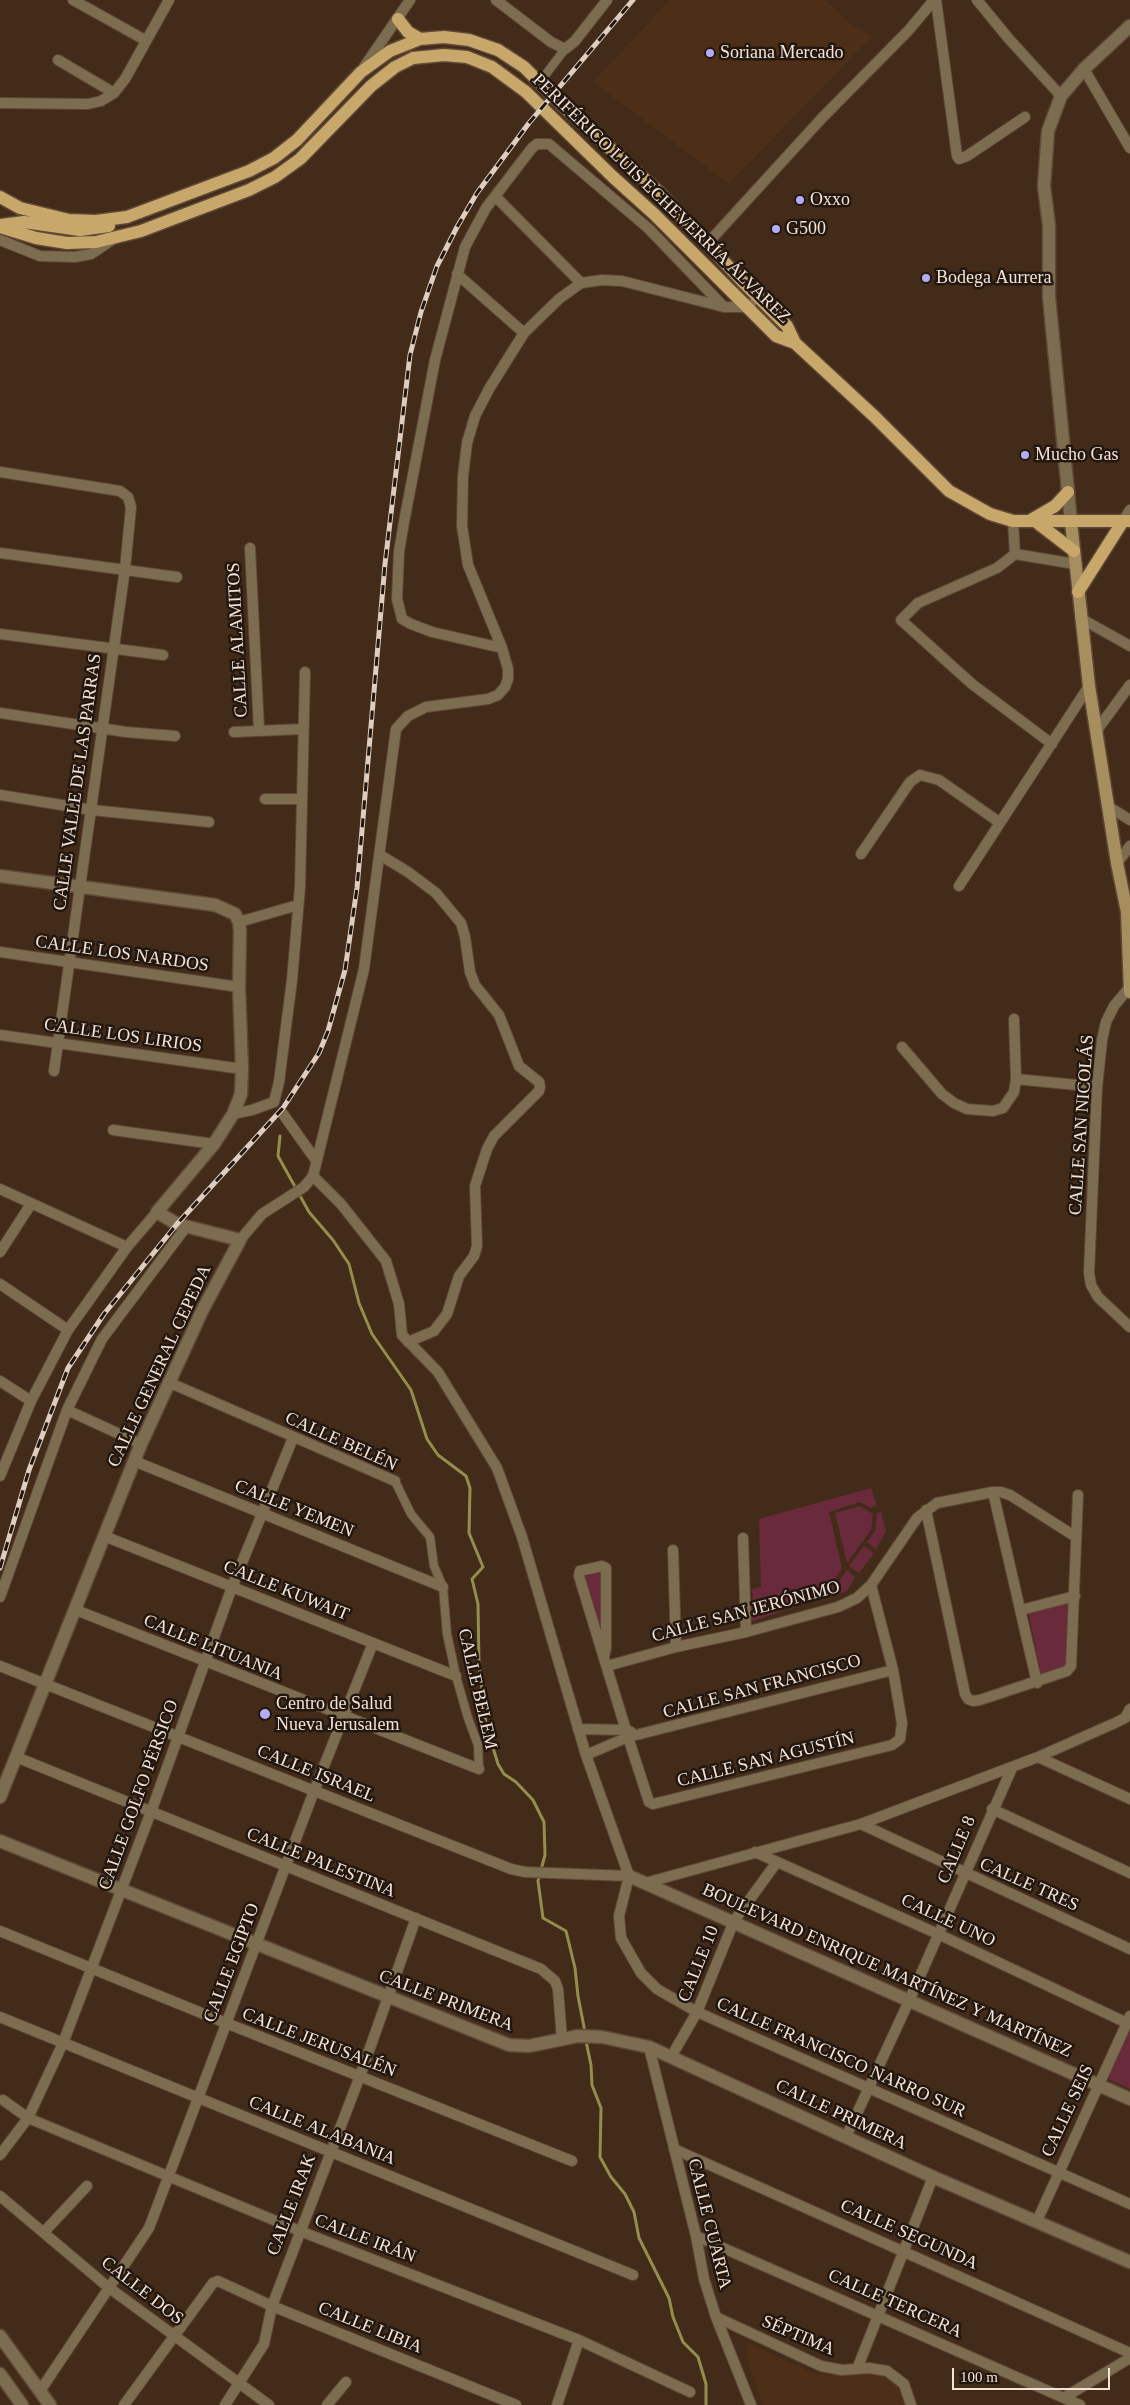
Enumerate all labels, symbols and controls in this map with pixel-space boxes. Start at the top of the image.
place label: Soriana Mercado [720,42,843,64]
marker: Soriana Mercado [704,47,716,59]
street label: PERIFÉRICO LUIS ECHEVERRÍA ÁLVAREZ [527,69,795,329]
place label: Oxxo [810,189,850,211]
marker: Oxxo [794,194,806,206]
place label: G500 [786,218,826,240]
marker: G500 [770,223,782,235]
place label: Bodega Aurrera [936,267,1051,289]
marker: Bodega Aurrera [920,272,932,284]
place label: Mucho Gas [1035,444,1118,466]
marker: Mucho Gas [1019,449,1031,461]
street label: CALLE ALAMITOS [223,562,253,718]
street label: CALLE VALLE DE LAS PARRAS [49,652,107,912]
street label: CALLE LOS NARDOS [34,931,210,977]
street label: CALLE LOS LIRIOS [43,1014,203,1058]
street label: CALLE SAN NICOLÁS [1065,1034,1099,1216]
street label: CALLE GENERAL CEPEDA [104,1261,216,1471]
street label: CALLE BELÉN [282,1408,400,1476]
street label: CALLE YEMEN [231,1475,357,1543]
street label: CALLE KUWAIT [220,1556,352,1626]
street label: CALLE SAN JERÓNIMO [650,1576,842,1648]
street label: CALLE LITUANIA [140,1610,286,1686]
street label: CALLE BELEM [453,1626,501,1752]
street label: CALLE SAN FRANCISCO [661,1650,863,1724]
place label: Centro de Salud Nueva Jerusalem [276,1693,399,1736]
street label: CALLE GOLFO PÉRSICO [94,1697,184,1893]
marker: Centro de Salud Nueva Jerusalem [258,1707,272,1721]
street label: CALLE SAN AGUSTÍN [675,1728,857,1792]
street label: CALLE ISRAEL [254,1740,378,1808]
street label: CALLE 8 [933,1813,981,1887]
street label: CALLE PALESTINA [243,1823,399,1903]
street label: CALLE TRES [976,1853,1082,1917]
street label: BOULEVARD ENRIQUE MARTÍNEZ Y MARTÍNEZ [699,1879,1075,2063]
street label: CALLE UNO [897,1890,999,1952]
street label: CALLE EGIPTO [199,1900,265,2026]
street label: CALLE 10 [674,1923,724,2005]
street label: CALLE PRIMERA [376,1965,516,2037]
street label: CALLE FRANCISCO NARRO SUR [713,1993,969,2123]
street label: CALLE JERUSALÉN [239,2004,399,2082]
street label: CALLE SEIS [1037,2061,1099,2161]
street label: CALLE PRIMERA [772,2075,910,2155]
street label: CALLE ALABANIA [245,2092,399,2170]
street label: CALLE IRAK [263,2151,321,2259]
street label: CALLE CUARTA [682,2156,736,2292]
street label: CALLE SEGUNDA [837,2195,981,2275]
street label: CALLE IRÁN [311,2210,419,2268]
street label: CALLE DOS [97,2252,187,2330]
street label: CALLE TERCERA [825,2265,965,2343]
street label: CALLE LIBIA [315,2297,425,2359]
street label: SÉPTIMA [758,2311,838,2361]
scale bar [955,2358,1112,2390]
text: 100 m [960,2369,998,2385]

